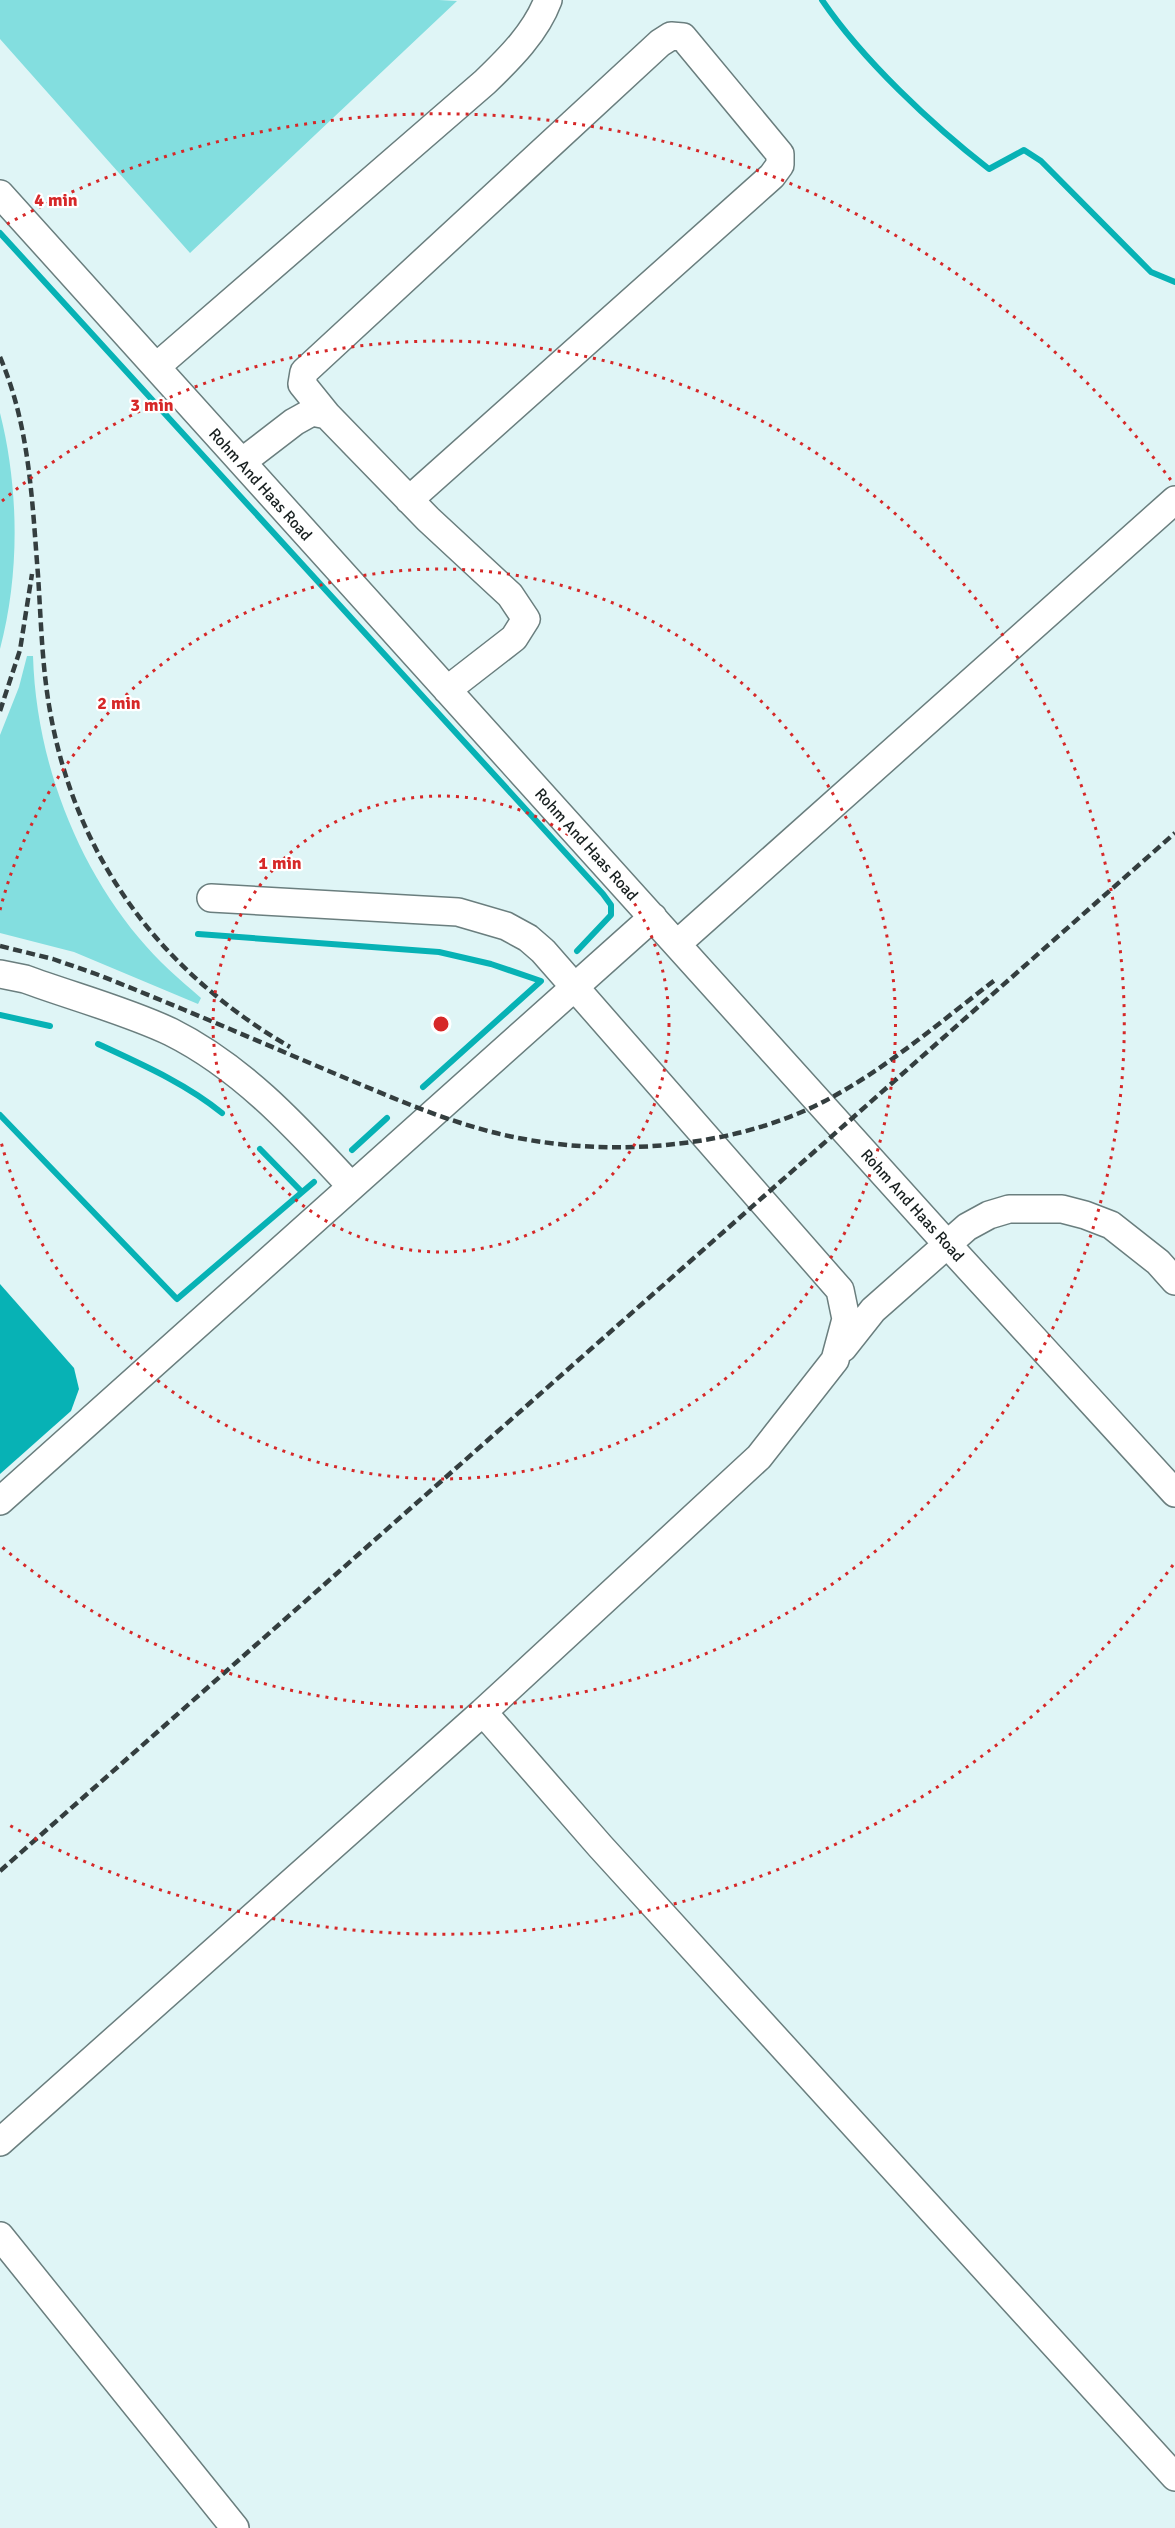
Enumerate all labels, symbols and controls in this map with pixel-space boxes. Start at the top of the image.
text: 4 min [34,189,78,211]
text: 3 min [130,394,174,416]
street label: Rohm And Haas Road [204,424,316,545]
text: 2 min [97,692,141,714]
street label: Rohm And Haas Road [530,784,642,905]
text: 1 min [258,852,302,874]
centre of rings [431,1014,451,1034]
street label: Rohm And Haas Road [856,1145,968,1266]

